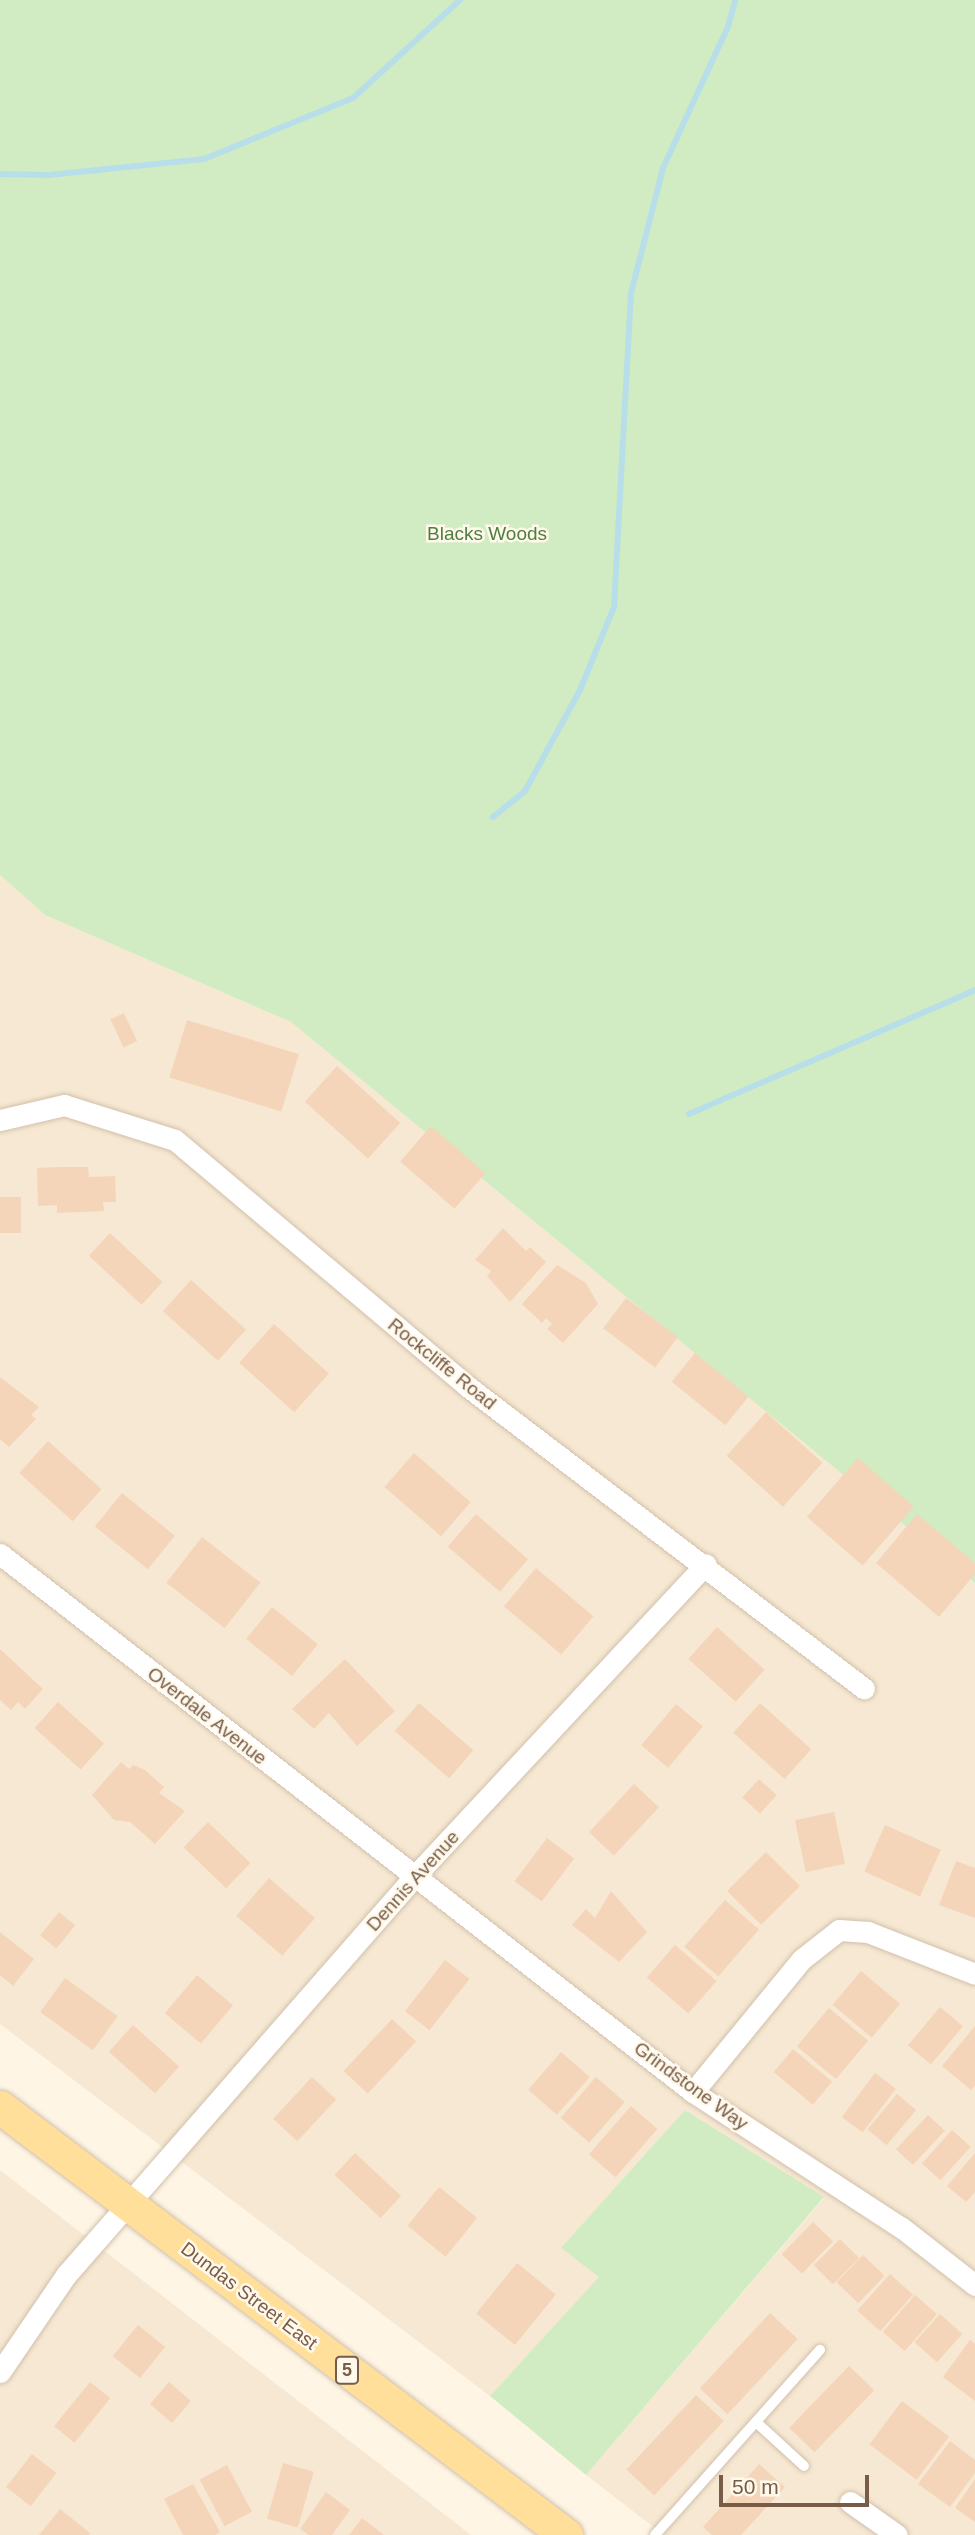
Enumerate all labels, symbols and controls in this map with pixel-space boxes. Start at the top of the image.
park label: Blacks Woods [427,523,547,545]
street label: Rockcliffe Road [383,1313,501,1415]
street label: Overdale Avenue [142,1662,272,1770]
street label: Dennis Avenue [362,1826,464,1936]
street label: Grindstone Way [629,2037,753,2135]
street label: Dundas Street East [176,2237,322,2355]
road number: 5 [335,2356,359,2384]
scale bar [723,2462,874,2506]
text: 50 m [732,2475,779,2498]

